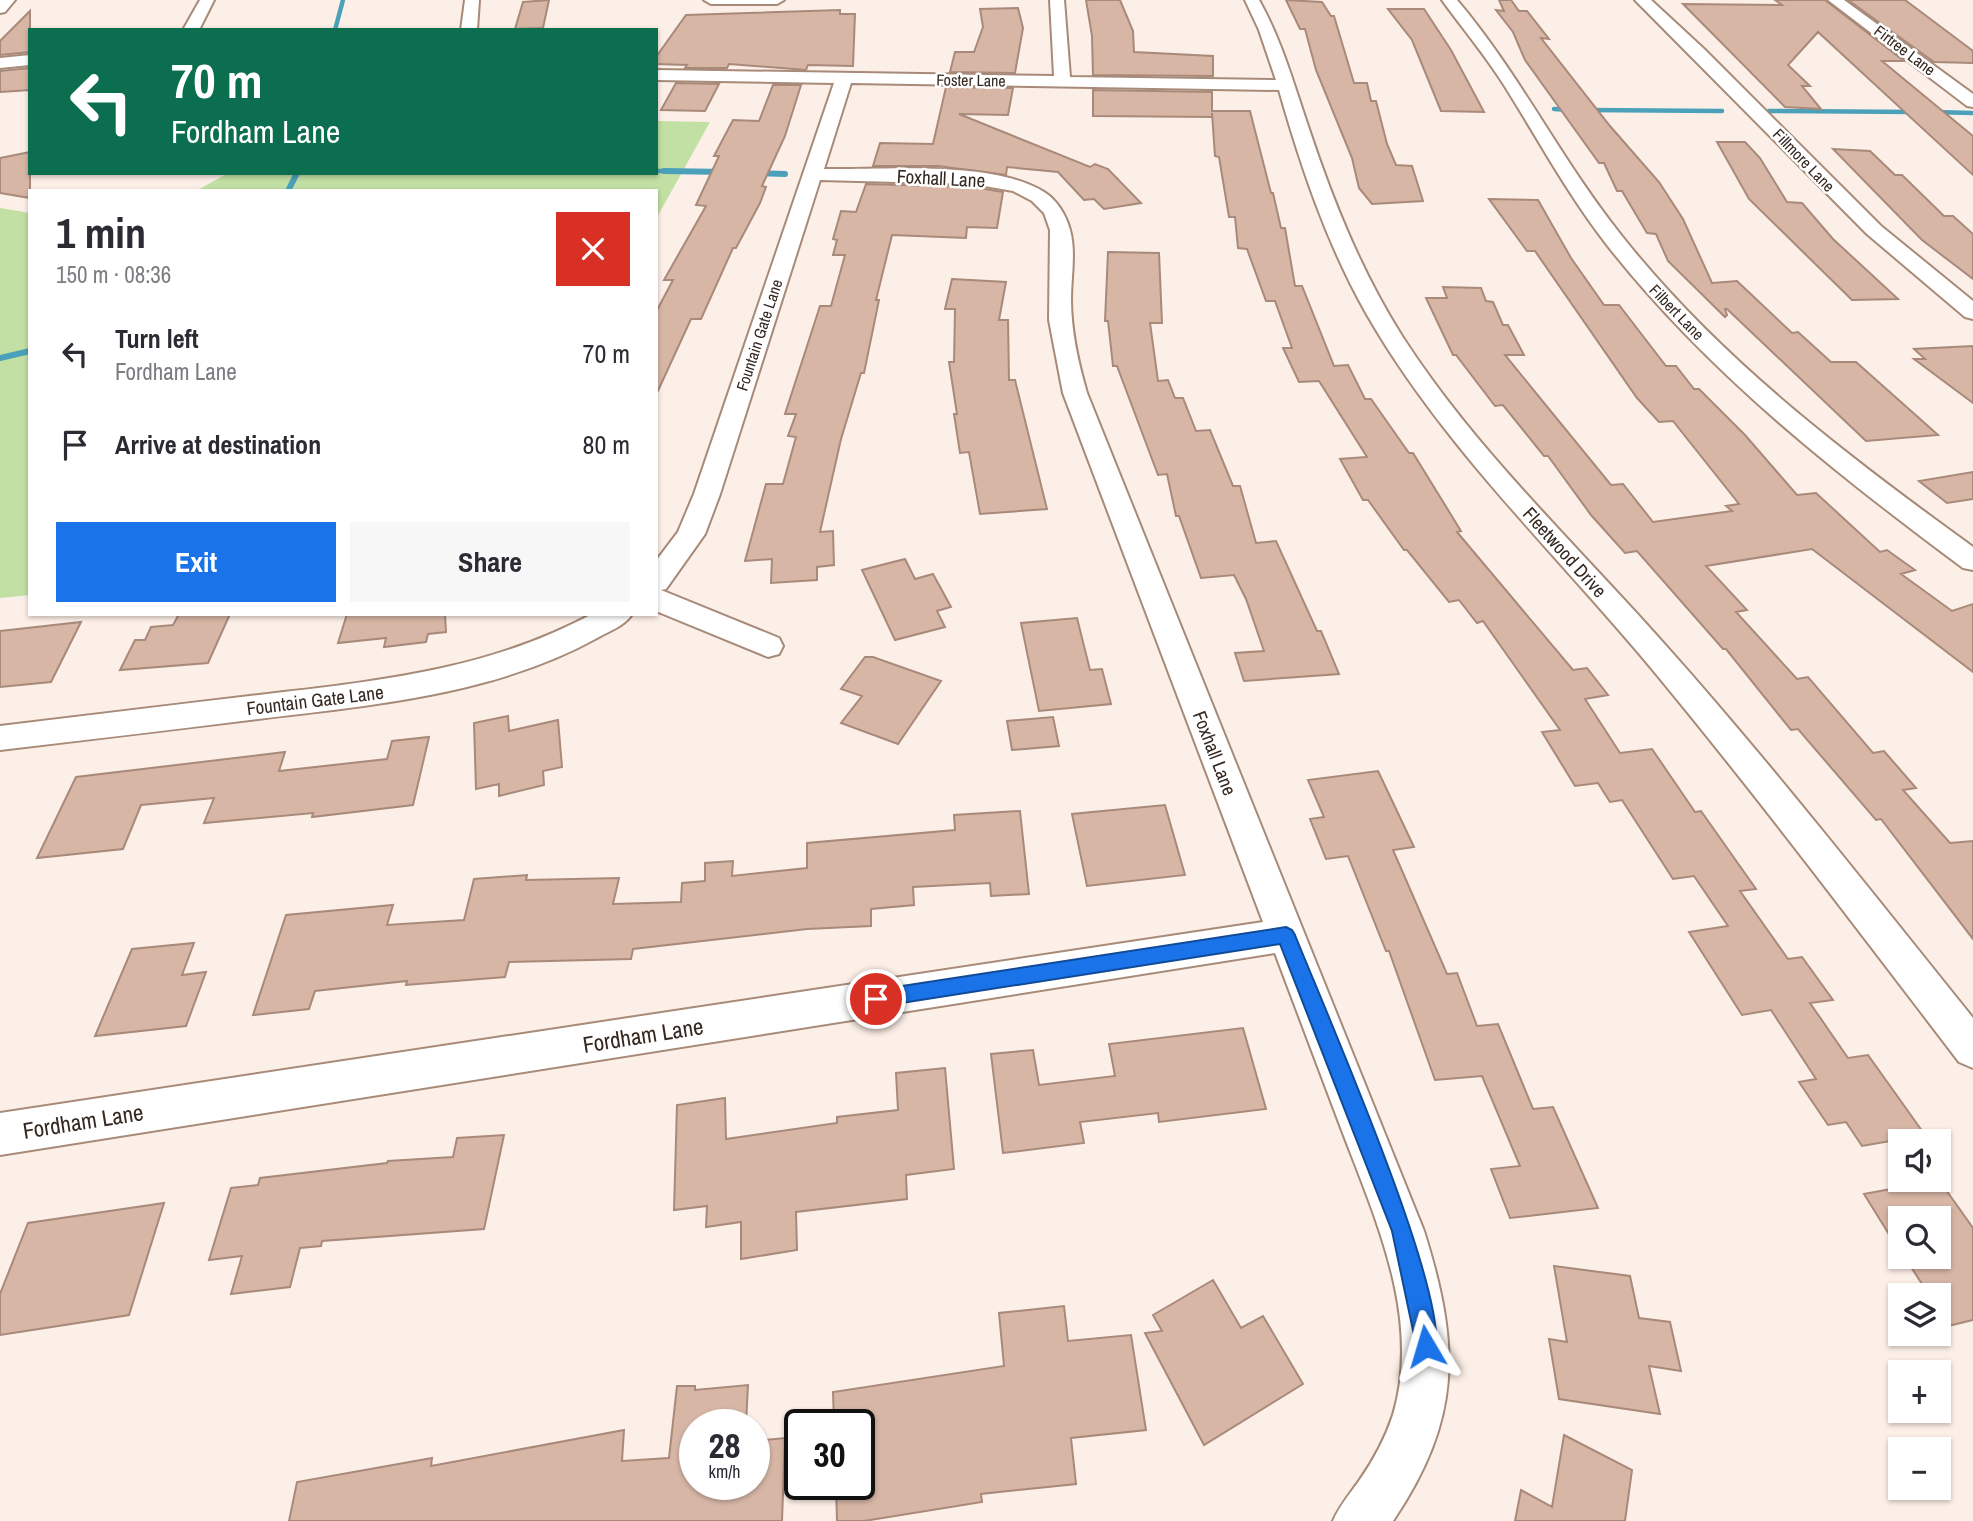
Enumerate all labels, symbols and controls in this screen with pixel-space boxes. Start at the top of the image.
street label: Firtree Lane [1870,20,1940,80]
text: 70 m [171,47,263,113]
icon: left [56,56,147,147]
street label: Foster Lane [936,68,1006,92]
text: Fordham Lane [171,110,340,153]
street label: Fillmore Lane [1768,124,1840,196]
street label: Foxhall Lane [896,163,986,193]
text: 1 min [56,205,146,261]
button: close [556,212,630,286]
text: 150 m · 08:36 [56,259,171,290]
street label: Fountain Gate Lane [731,276,787,394]
street label: Filbert Lane [1645,279,1709,345]
text: Turn left [115,321,199,356]
icon: left [56,335,94,373]
text: 70 m [583,336,630,371]
text: Fordham Lane [115,356,237,387]
icon: arrive [56,426,94,464]
text: Arrive at destination [115,427,321,462]
text: 80 m [583,427,630,462]
street label: Fleetwood Drive [1517,501,1613,603]
button: Exit [56,522,336,602]
button: Share [350,522,630,602]
street label: Fountain Gate Lane [245,679,385,721]
street label: Foxhall Lane [1187,707,1243,799]
pin [846,969,906,1029]
icon: arrive [857,980,895,1018]
street label: Fordham Lane [580,1010,706,1060]
street label: Fordham Lane [20,1096,146,1146]
map controls [1888,1129,1951,1500]
button: sound [1888,1129,1951,1192]
button: search [1888,1206,1951,1269]
button: layers [1888,1283,1951,1346]
position arrow [1389,1309,1463,1383]
button: + [1888,1360,1951,1423]
speed limit sign: 30 [784,1409,875,1500]
text: 28 [709,1422,740,1469]
button: − [1888,1437,1951,1500]
text: km/h [709,1459,741,1484]

